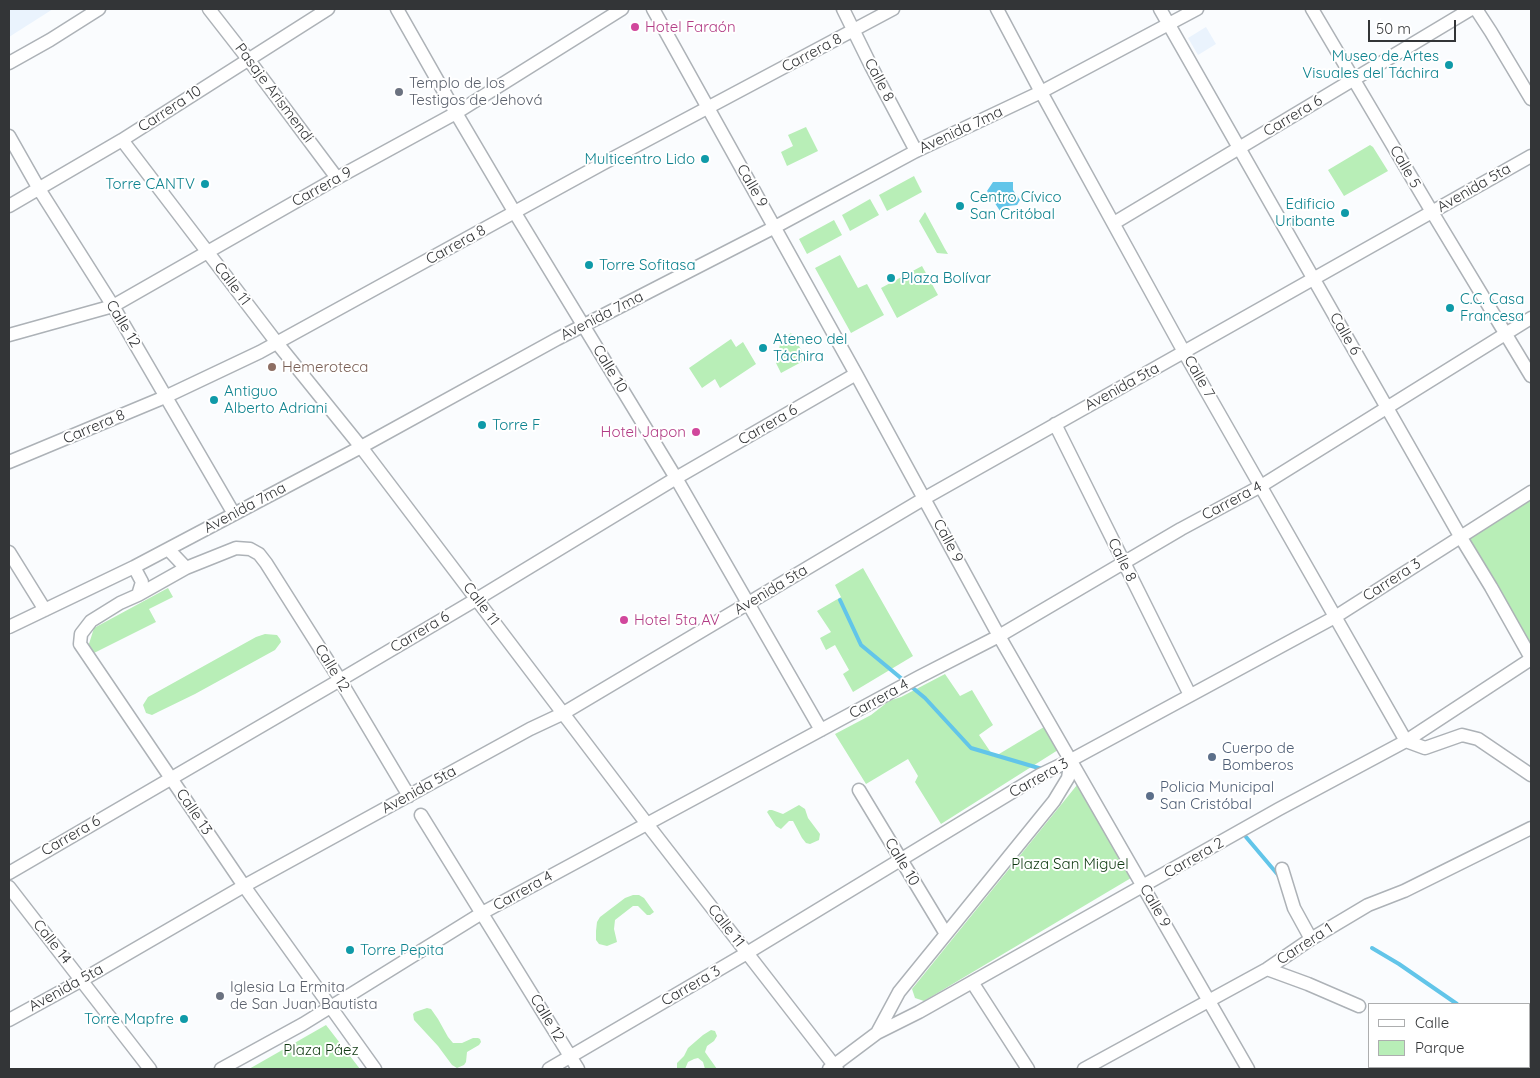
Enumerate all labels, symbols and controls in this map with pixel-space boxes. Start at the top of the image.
scale bar [1370,10,1458,42]
place label: Hotel Faraón [645,18,736,36]
text: 50 m [1376,19,1411,38]
marker: Hotel Faraón [629,21,641,33]
street label: Carrera 8 [779,30,845,76]
street label: Pasaje Arismendi [231,40,317,146]
place label: Museo de Artes Visuales del Táchira [1302,47,1439,82]
street label: Calle 8 [860,55,898,105]
marker: Museo de Artes Visuales del Táchira [1443,59,1455,71]
place label: Templo de los Testigos de Jehová [409,74,543,109]
street label: Carrera 10 [135,82,205,136]
marker: Templo de los Testigos de Jehová [393,86,405,98]
street label: Carrera 6 [1260,91,1326,141]
street label: Avenida 7ma [916,103,1006,157]
street label: Calle 5 [1386,142,1424,192]
place label: Multicentro Lido [584,150,695,168]
marker: Multicentro Lido [699,153,711,165]
street label: Avenida 5ta [1434,160,1514,216]
street label: Calle 9 [733,161,771,211]
street label: Carrera 9 [289,163,355,211]
place label: Torre CANTV [105,175,195,193]
marker: Torre CANTV [199,178,211,190]
place label: Centro Cívico San Critóbal [970,188,1062,223]
place label: Edificio Uribante [1275,195,1335,230]
marker: Centro Cívico San Critóbal [954,200,966,212]
marker: Edificio Uribante [1339,207,1351,219]
street label: Carrera 8 [423,221,489,269]
place label: Torre Sofitasa [599,256,696,274]
street label: Calle 11 [210,259,254,309]
marker: Torre Sofitasa [583,259,595,271]
place label: Plaza Bolívar [901,269,991,287]
marker: Plaza Bolívar [885,272,897,284]
street label: Avenida 7ma [558,287,646,345]
place label: C.C. Casa Francesa [1460,290,1524,325]
street label: Calle 12 [102,297,144,351]
marker: C.C. Casa Francesa [1444,302,1456,314]
street label: Calle 6 [1326,309,1364,359]
place label: Ateneo del Táchira [773,330,847,365]
street label: Calle 10 [589,342,631,396]
marker: Ateneo del Táchira [757,342,769,354]
street label: Calle 7 [1180,353,1218,401]
place label: Hemeroteca [282,358,368,376]
street label: Avenida 5ta [1082,359,1162,415]
marker: Hemeroteca [266,361,278,373]
place label: Antiguo Alberto Adriani [224,382,327,417]
marker: Antiguo Alberto Adriani [208,394,220,406]
street label: Carrera 6 [735,401,801,449]
street label: Carrera 8 [60,406,128,448]
place label: Torre F [492,416,541,434]
marker: Torre F [476,419,488,431]
place label: Hotel Japon [601,423,686,441]
marker: Hotel Japon [690,426,702,438]
street label: Carrera 4 [1199,478,1265,524]
street label: Avenida 7ma [201,479,289,537]
street label: Calle 9 [929,516,967,566]
street label: Calle 8 [1104,535,1140,585]
street label: Carrera 3 [1360,555,1424,605]
street label: Avenida 5ta [731,561,811,619]
street label: Calle 11 [459,579,503,629]
street label: Carrera 6 [387,607,453,657]
place label: Hotel 5ta AV [634,611,720,629]
marker: Hotel 5ta AV [618,614,630,626]
street label: Calle 12 [311,641,353,695]
street label: Carrera 4 [846,675,912,723]
place label: Cuerpo de Bomberos [1222,739,1294,774]
marker: Cuerpo de Bomberos [1206,751,1218,763]
street label: Carrera 3 [1006,754,1072,802]
street label: Avenida 5ta [379,762,459,818]
place label: Policia Municipal San Cristóbal [1160,778,1274,813]
street label: Calle 13 [172,786,216,838]
marker: Policia Municipal San Cristóbal [1144,790,1156,802]
street label: Carrera 6 [38,812,104,860]
street label: Carrera 2 [1161,834,1227,882]
street label: Calle 10 [881,835,923,889]
park label: Plaza San Miguel [1011,855,1129,873]
street label: Carrera 4 [490,867,556,915]
street label: Calle 9 [1136,881,1174,931]
street label: Calle 11 [704,901,748,951]
street label: Calle 14 [29,916,75,968]
street label: Carrera 1 [1274,919,1336,969]
place label: Torre Pepita [360,941,444,959]
marker: Torre Pepita [344,944,356,956]
street label: Avenida 5ta [26,960,106,1016]
street label: Carrera 3 [658,962,724,1010]
place label: Iglesia La Ermita de San Juan Bautista [230,978,378,1013]
marker: Iglesia La Ermita de San Juan Bautista [214,990,226,1002]
street label: Calle 12 [526,991,568,1045]
legend [1368,1003,1530,1068]
place label: Torre Mapfre [84,1010,174,1028]
marker: Torre Mapfre [178,1013,190,1025]
text: Calle [1415,1013,1449,1032]
text: Parque [1415,1038,1465,1057]
park label: Plaza Páez [283,1041,359,1059]

